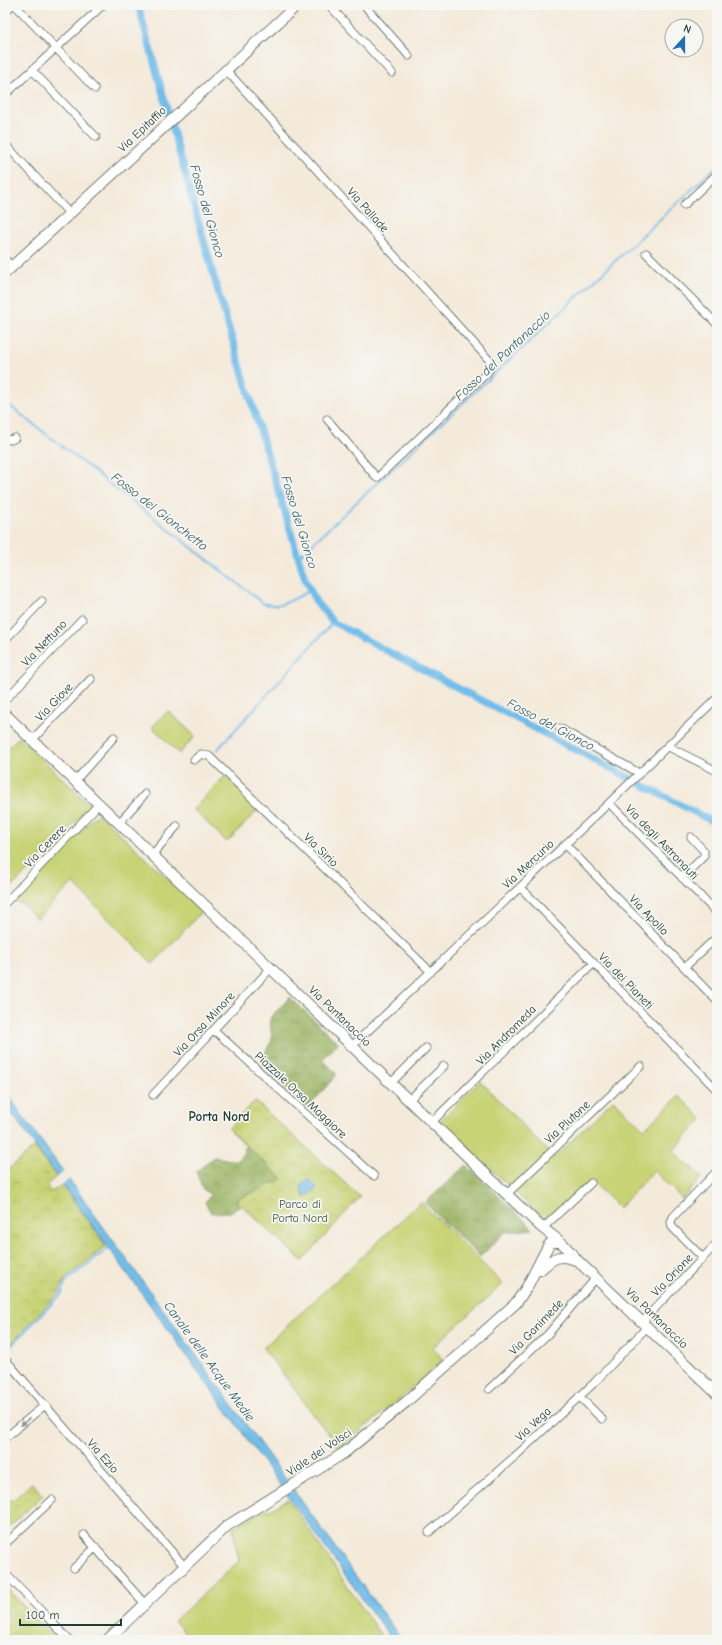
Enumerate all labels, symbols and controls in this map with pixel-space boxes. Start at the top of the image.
north arrow [664,18,704,58]
text: N [682,22,693,36]
street label: Via Epitaffio [115,103,169,155]
water label: Fosso del Gionco [187,163,228,260]
street label: Via Pallade [344,185,392,235]
water label: Fosso del Pantanaccio [452,307,553,403]
water label: Fosso del Gionchetto [109,469,211,554]
water label: Fosso del Gionco [278,474,321,571]
street label: Via Nettuno [18,617,70,669]
street label: Via Giove [32,680,76,724]
water label: Fosso del Gionco [505,695,597,754]
street label: Via degli Astronauti [623,802,701,882]
street label: Via Cerere [21,822,69,870]
street label: Via Sirio [301,830,341,870]
street label: Via Mercurio [499,837,557,891]
street label: Via Apollo [626,892,672,938]
street label: Via dei Pianeti [596,950,656,1012]
street label: Via Pantanaccio [306,983,374,1049]
street label: Via Orsa Minore [170,989,238,1059]
street label: Via Andromeda [473,1002,539,1068]
street label: Piazzale Orsa Maggiore [252,1049,350,1141]
street label: Via Plutone [541,1097,593,1147]
district label: Porta Nord [188,1109,250,1124]
park label: Parco di Porta Nord [272,1197,328,1225]
street label: Via Orione [648,1251,696,1299]
street label: Via Pantanaccio [623,1285,691,1351]
street label: Via Ganimede [506,1296,566,1358]
water label: Canale delle Acque Medie [161,1298,258,1425]
street label: Via Vega [512,1404,554,1444]
one-way arrow [19,1417,30,1426]
street label: Viale dei Volsci [284,1425,354,1479]
street label: Via Ezio [84,1436,122,1476]
scale bar [20,1601,121,1627]
text: 100 m [26,1608,59,1622]

